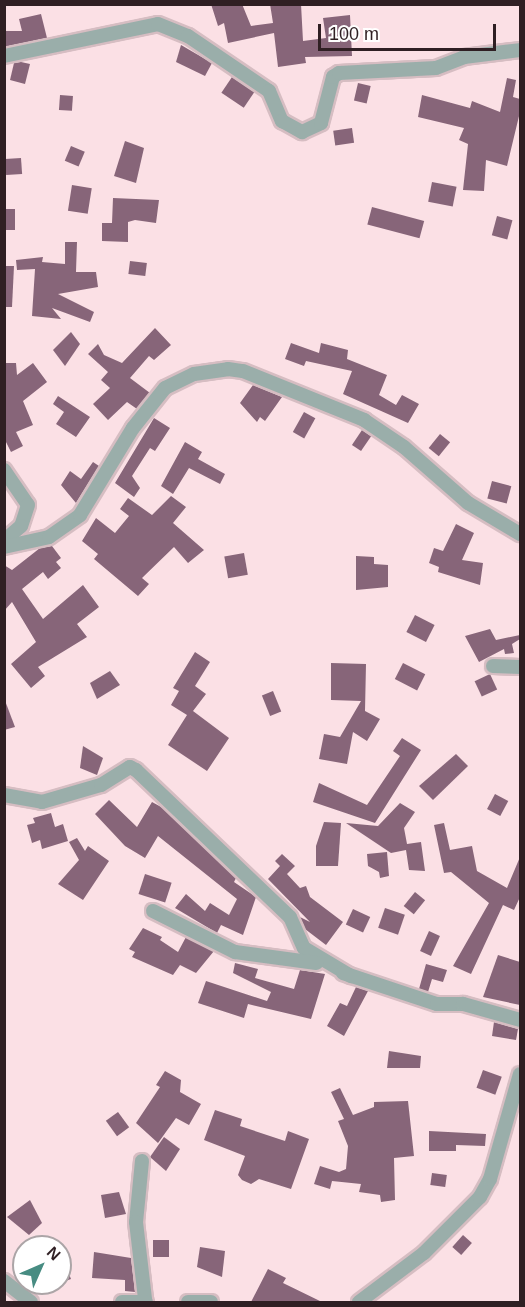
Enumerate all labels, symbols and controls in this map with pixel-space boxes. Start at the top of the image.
scale bar [321,12,500,50]
text: 100 m [329,24,379,44]
north arrow [12,1235,72,1295]
text: N [44,1243,64,1263]

